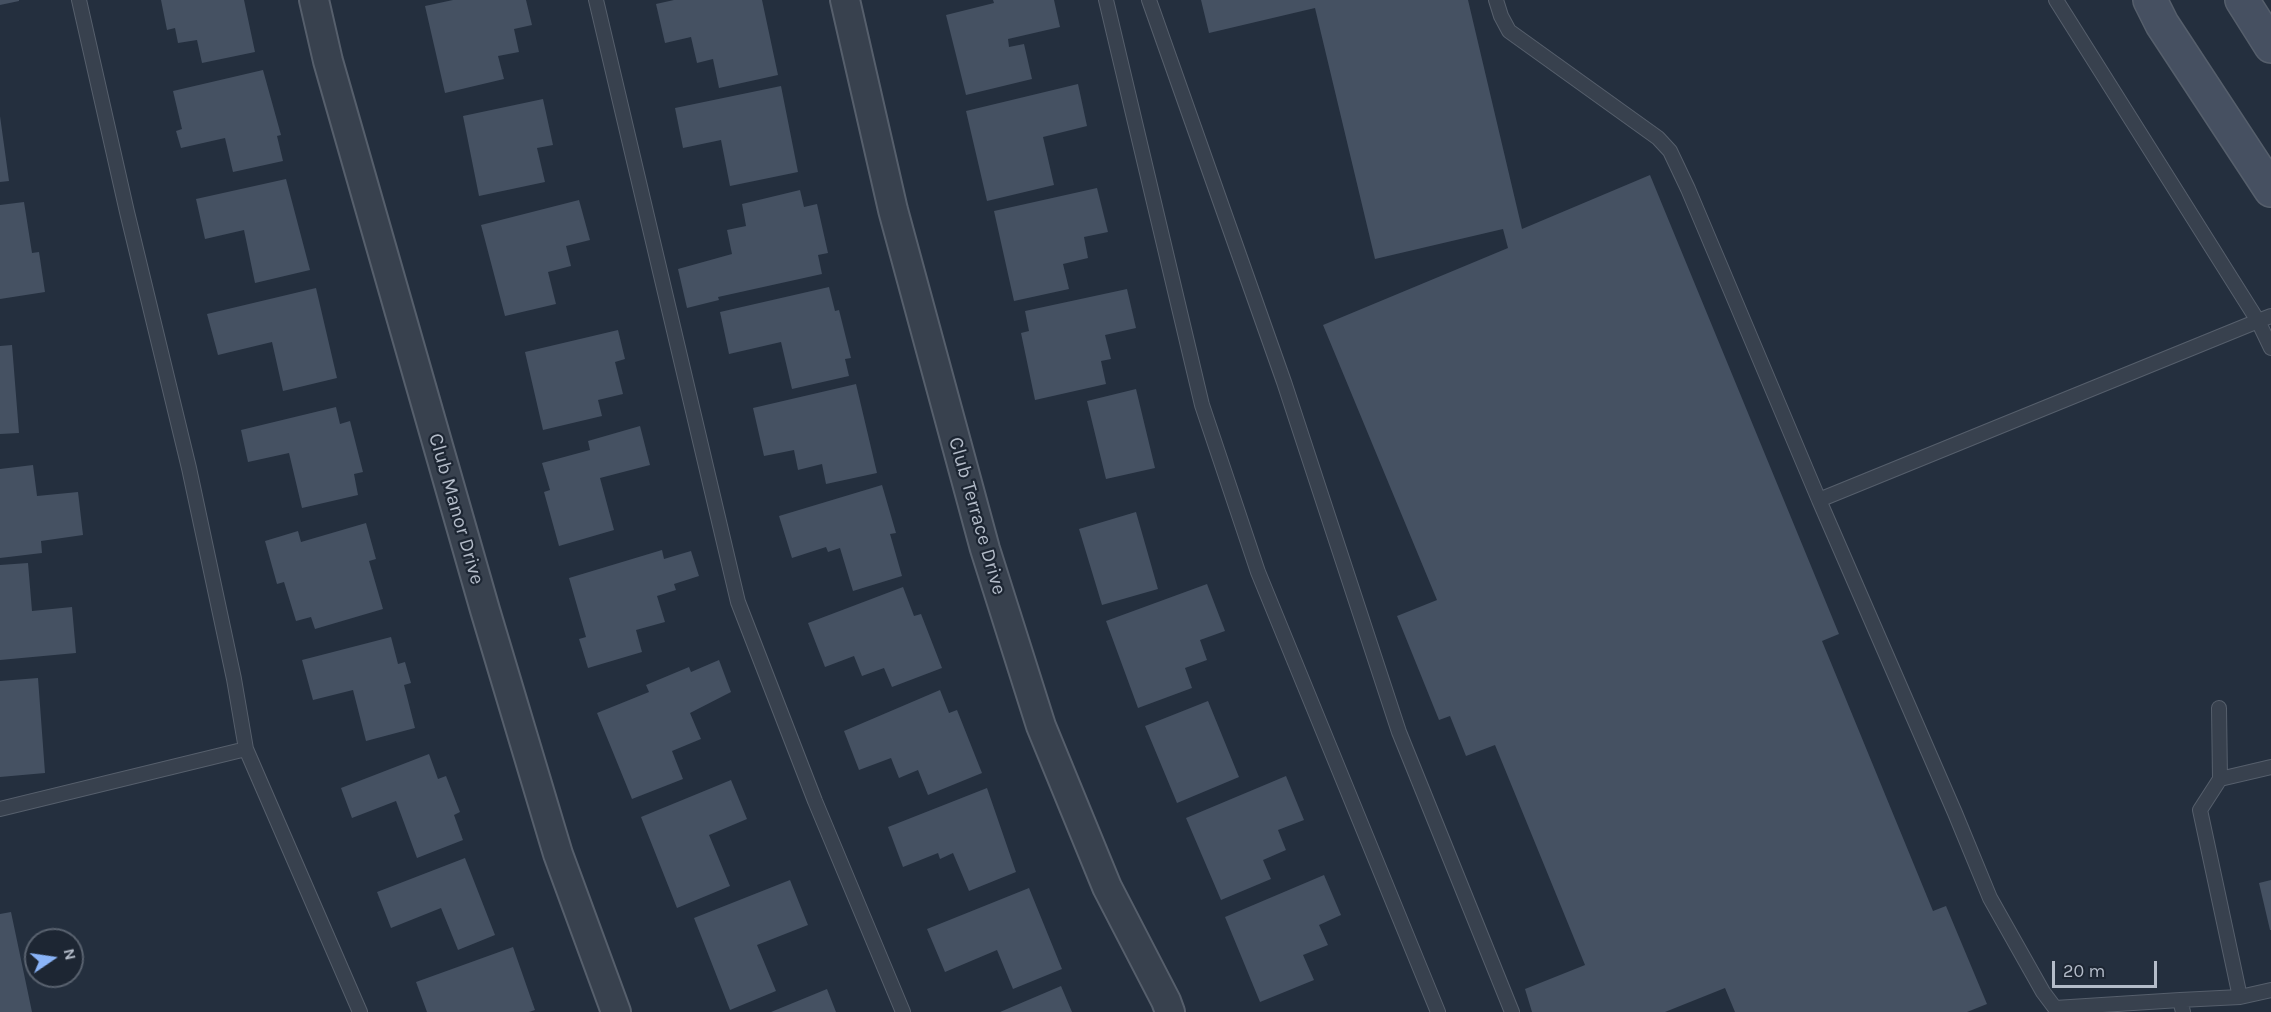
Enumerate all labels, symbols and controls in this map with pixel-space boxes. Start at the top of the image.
street label: Club Manor Drive [423,431,489,587]
street label: Club Terrace Drive [943,434,1011,598]
north arrow [24,928,84,988]
text: N [60,947,81,962]
scale bar [2055,949,2160,987]
text: 20 m [2063,960,2105,982]

